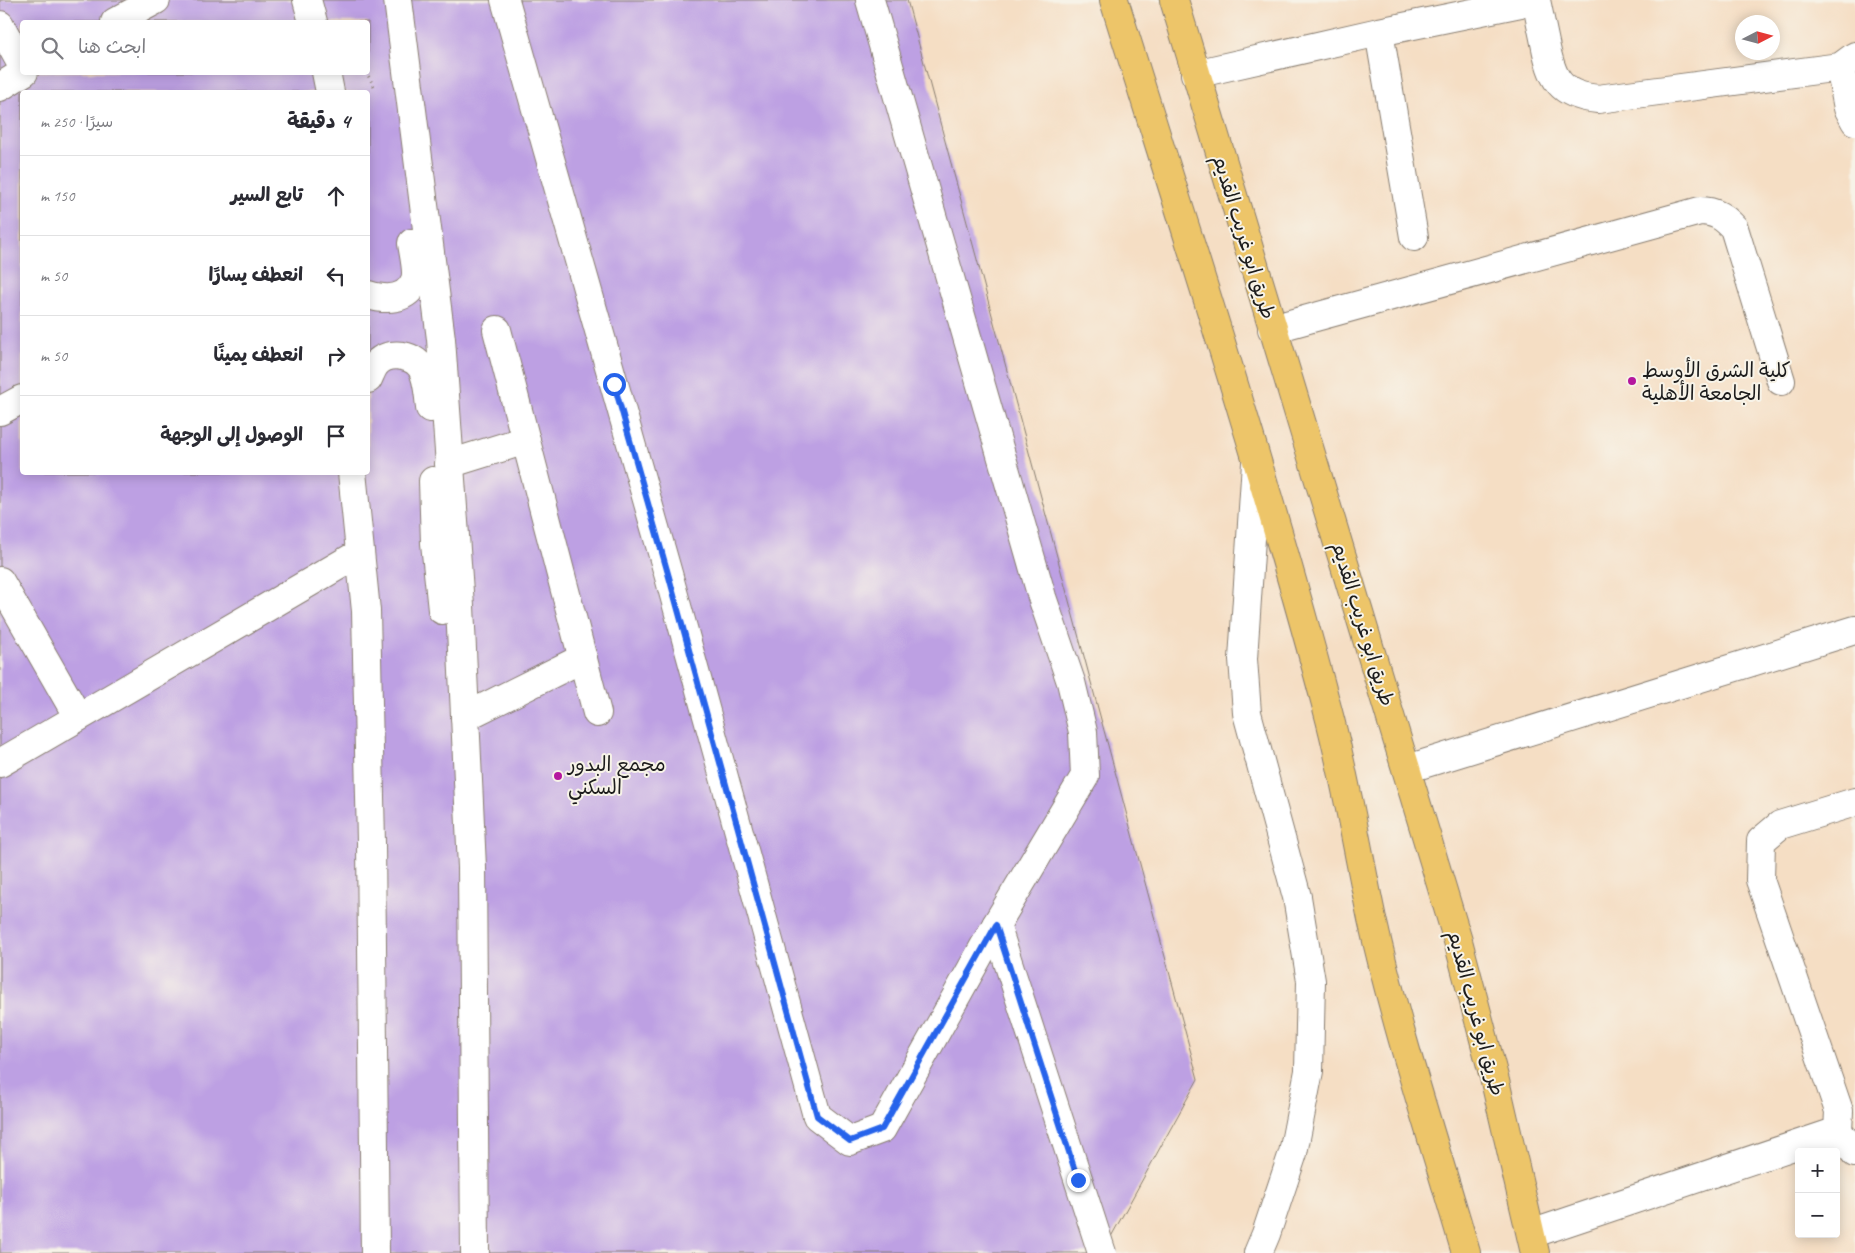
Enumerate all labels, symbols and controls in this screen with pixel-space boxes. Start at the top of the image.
north arrow [1735,15,1780,60]
search box [20,20,370,75]
icon: search [38,34,66,62]
text: ابحث هنا [78,35,146,59]
text: 4 دقيقة [287,108,350,134]
text: سيرًا · 250 m [40,112,113,132]
street label: طريق ابو غريب القديم [1204,152,1281,323]
icon: ahead [322,182,350,210]
text: تابع السير [231,183,303,207]
text: 150 m [40,186,74,206]
icon: left [322,262,350,290]
text: انعطف يسارًا [209,263,303,287]
text: 50 m [40,266,67,286]
icon: right [322,342,350,370]
text: انعطف يمينًا [214,343,303,367]
text: 50 m [40,346,67,366]
place label: كلية الشرق الأوسط الجامعة الأهلية [1642,357,1791,406]
route start [603,373,626,396]
marker: كلية الشرق الأوسط الجامعة الأهلية [1626,375,1638,387]
icon: arrive [322,422,350,450]
text: الوصول إلى الوجهة [160,423,303,447]
street label: طريق ابو غريب القديم [1323,539,1400,710]
place label: مجمع البدور السكني [566,752,666,805]
marker: مجمع البدور السكني [552,770,564,782]
street label: طريق ابو غريب القديم [1439,927,1510,1099]
map controls [1795,1148,1840,1238]
button: + [1795,1148,1840,1193]
route end [1067,1169,1090,1192]
button: − [1795,1193,1840,1238]

